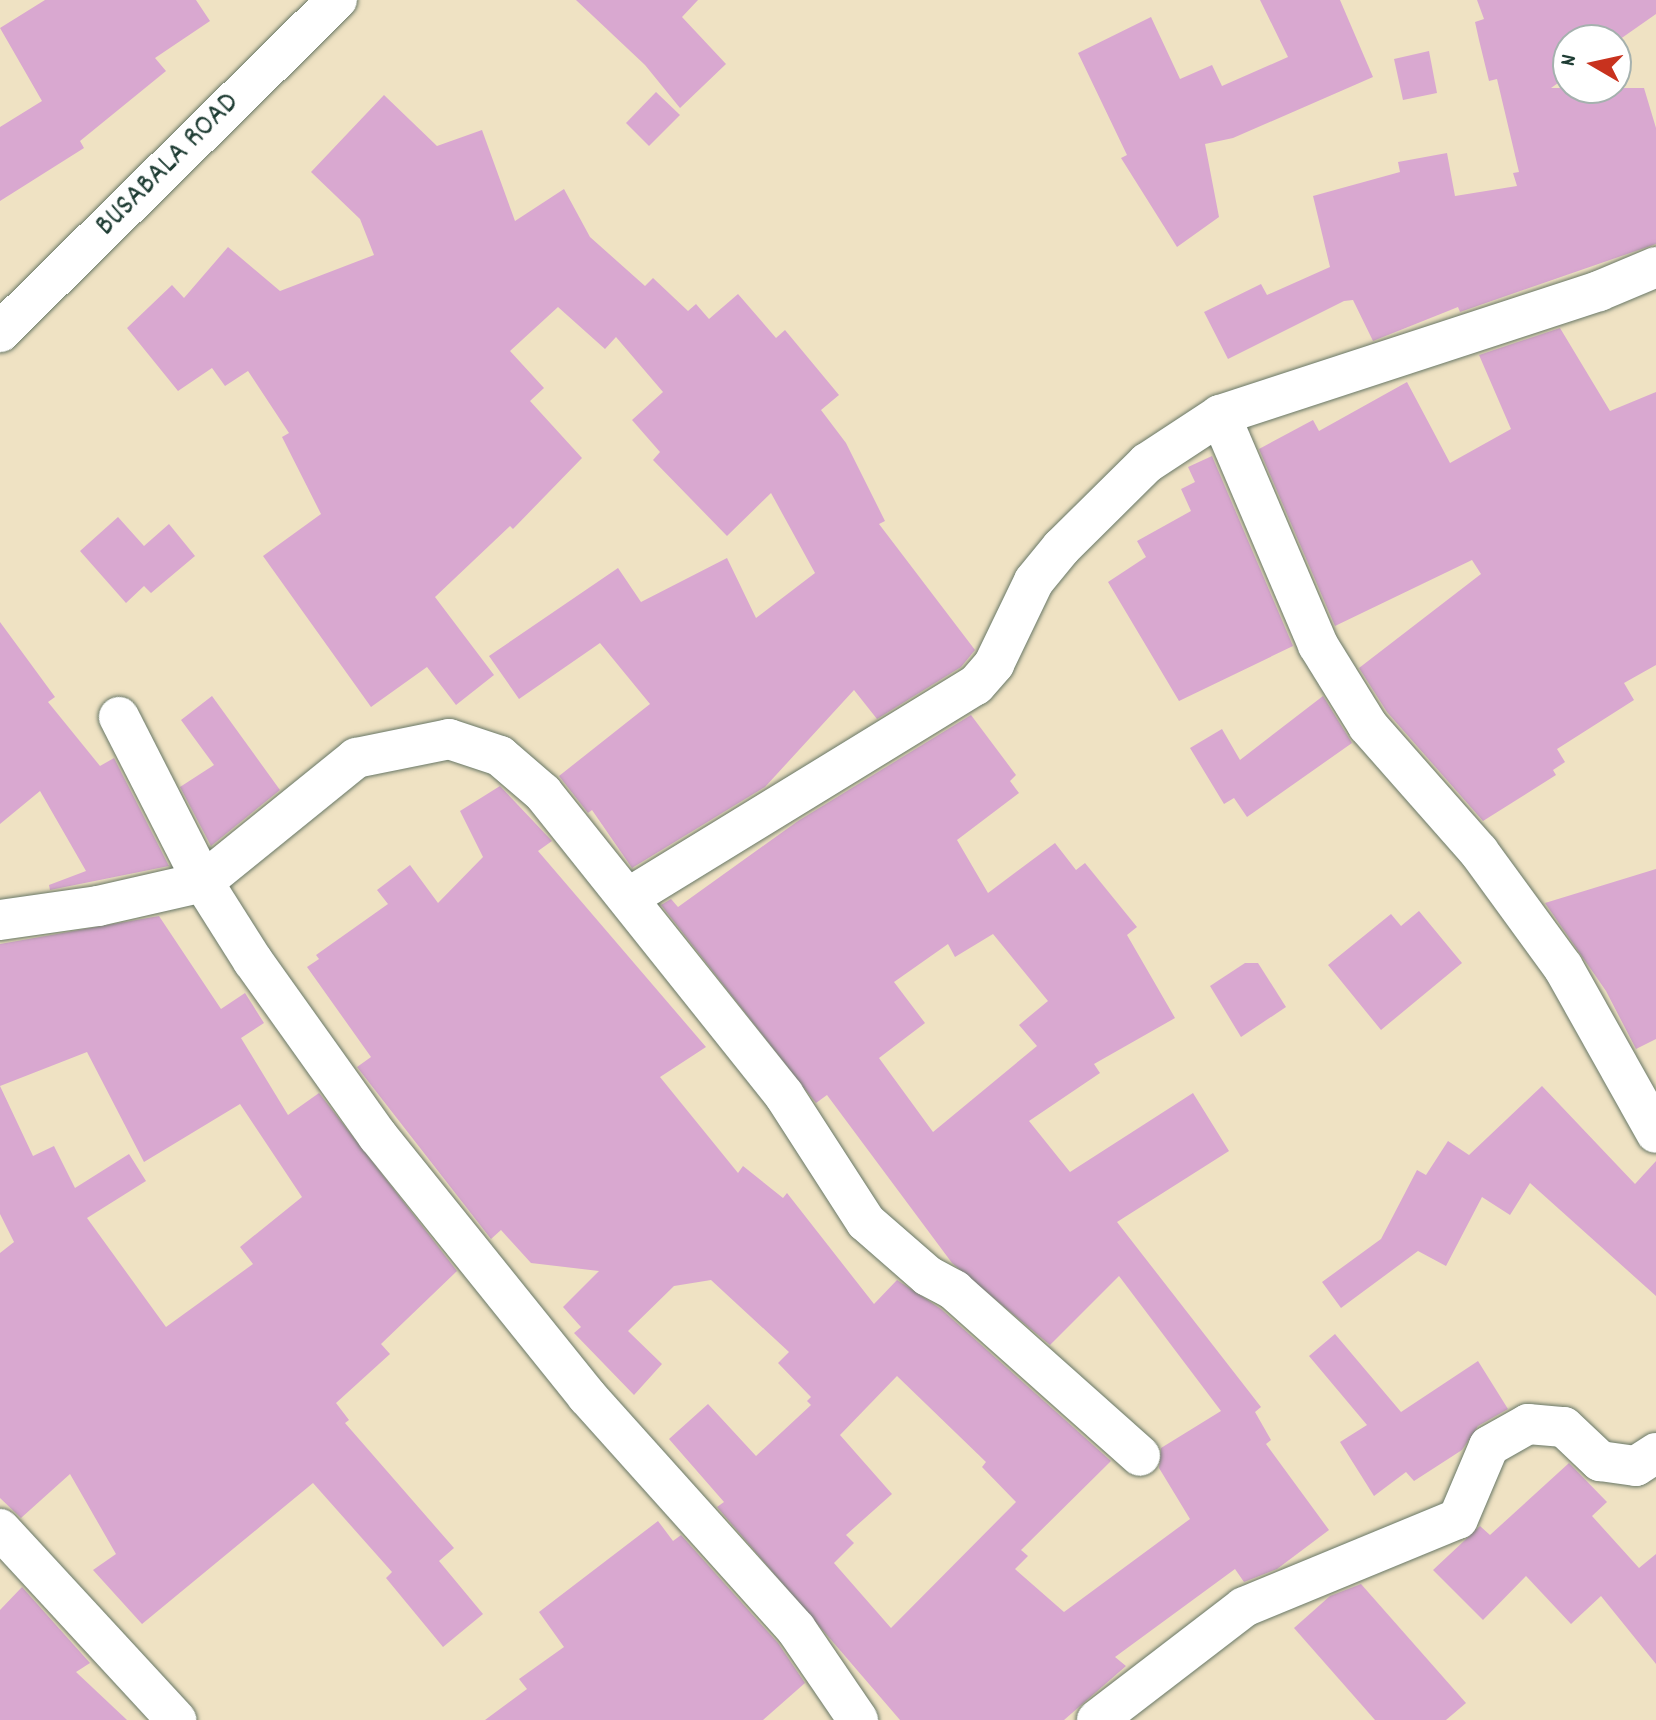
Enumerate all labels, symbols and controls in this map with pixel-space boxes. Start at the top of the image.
north arrow [1552,24,1632,104]
text: N [1554,53,1586,68]
street label: BUSABALA ROAD [90,87,248,245]

